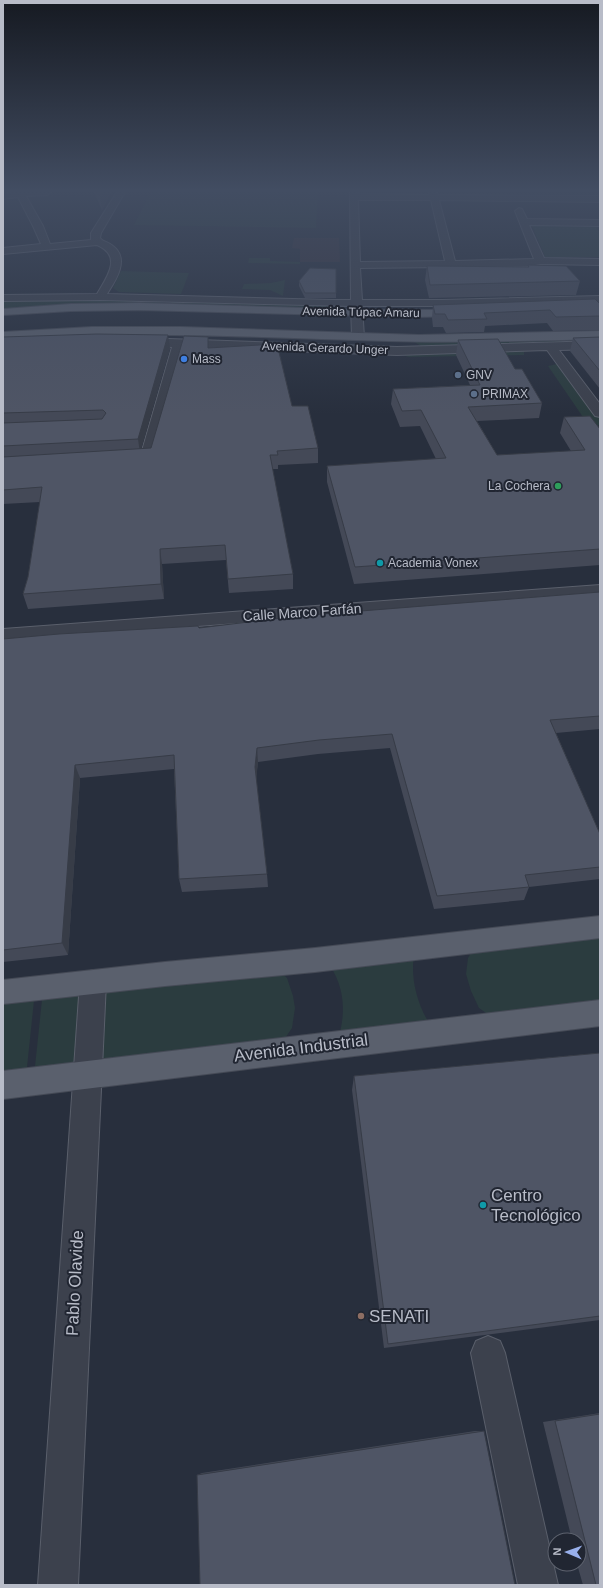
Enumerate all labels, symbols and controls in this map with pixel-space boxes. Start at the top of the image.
street label: Avenida Túpac Amaru [302,304,420,320]
street label: Avenida Gerardo Unger [262,339,388,357]
place label: Mass [192,352,221,366]
marker: Mass [179,354,189,364]
place label: GNV [466,368,492,382]
marker: GNV [453,370,463,380]
place label: PRIMAX [482,387,528,401]
marker: PRIMAX [469,389,479,399]
place label: La Cochera [488,479,550,493]
marker: La Cochera [553,481,563,491]
place label: Academia Vonex [388,556,478,570]
marker: Academia Vonex [375,558,385,568]
street label: Calle Marco Farfán [242,600,362,624]
street label: Avenida Industrial [233,1030,369,1066]
place label: Centro Tecnológico [491,1186,581,1225]
marker: Centro Tecnológico [478,1200,488,1210]
street label: Pablo Olavide [63,1230,87,1336]
place label: SENATI [369,1307,429,1326]
marker: SENATI [356,1311,366,1321]
north arrow [547,1532,587,1572]
text: N [551,1547,563,1556]

